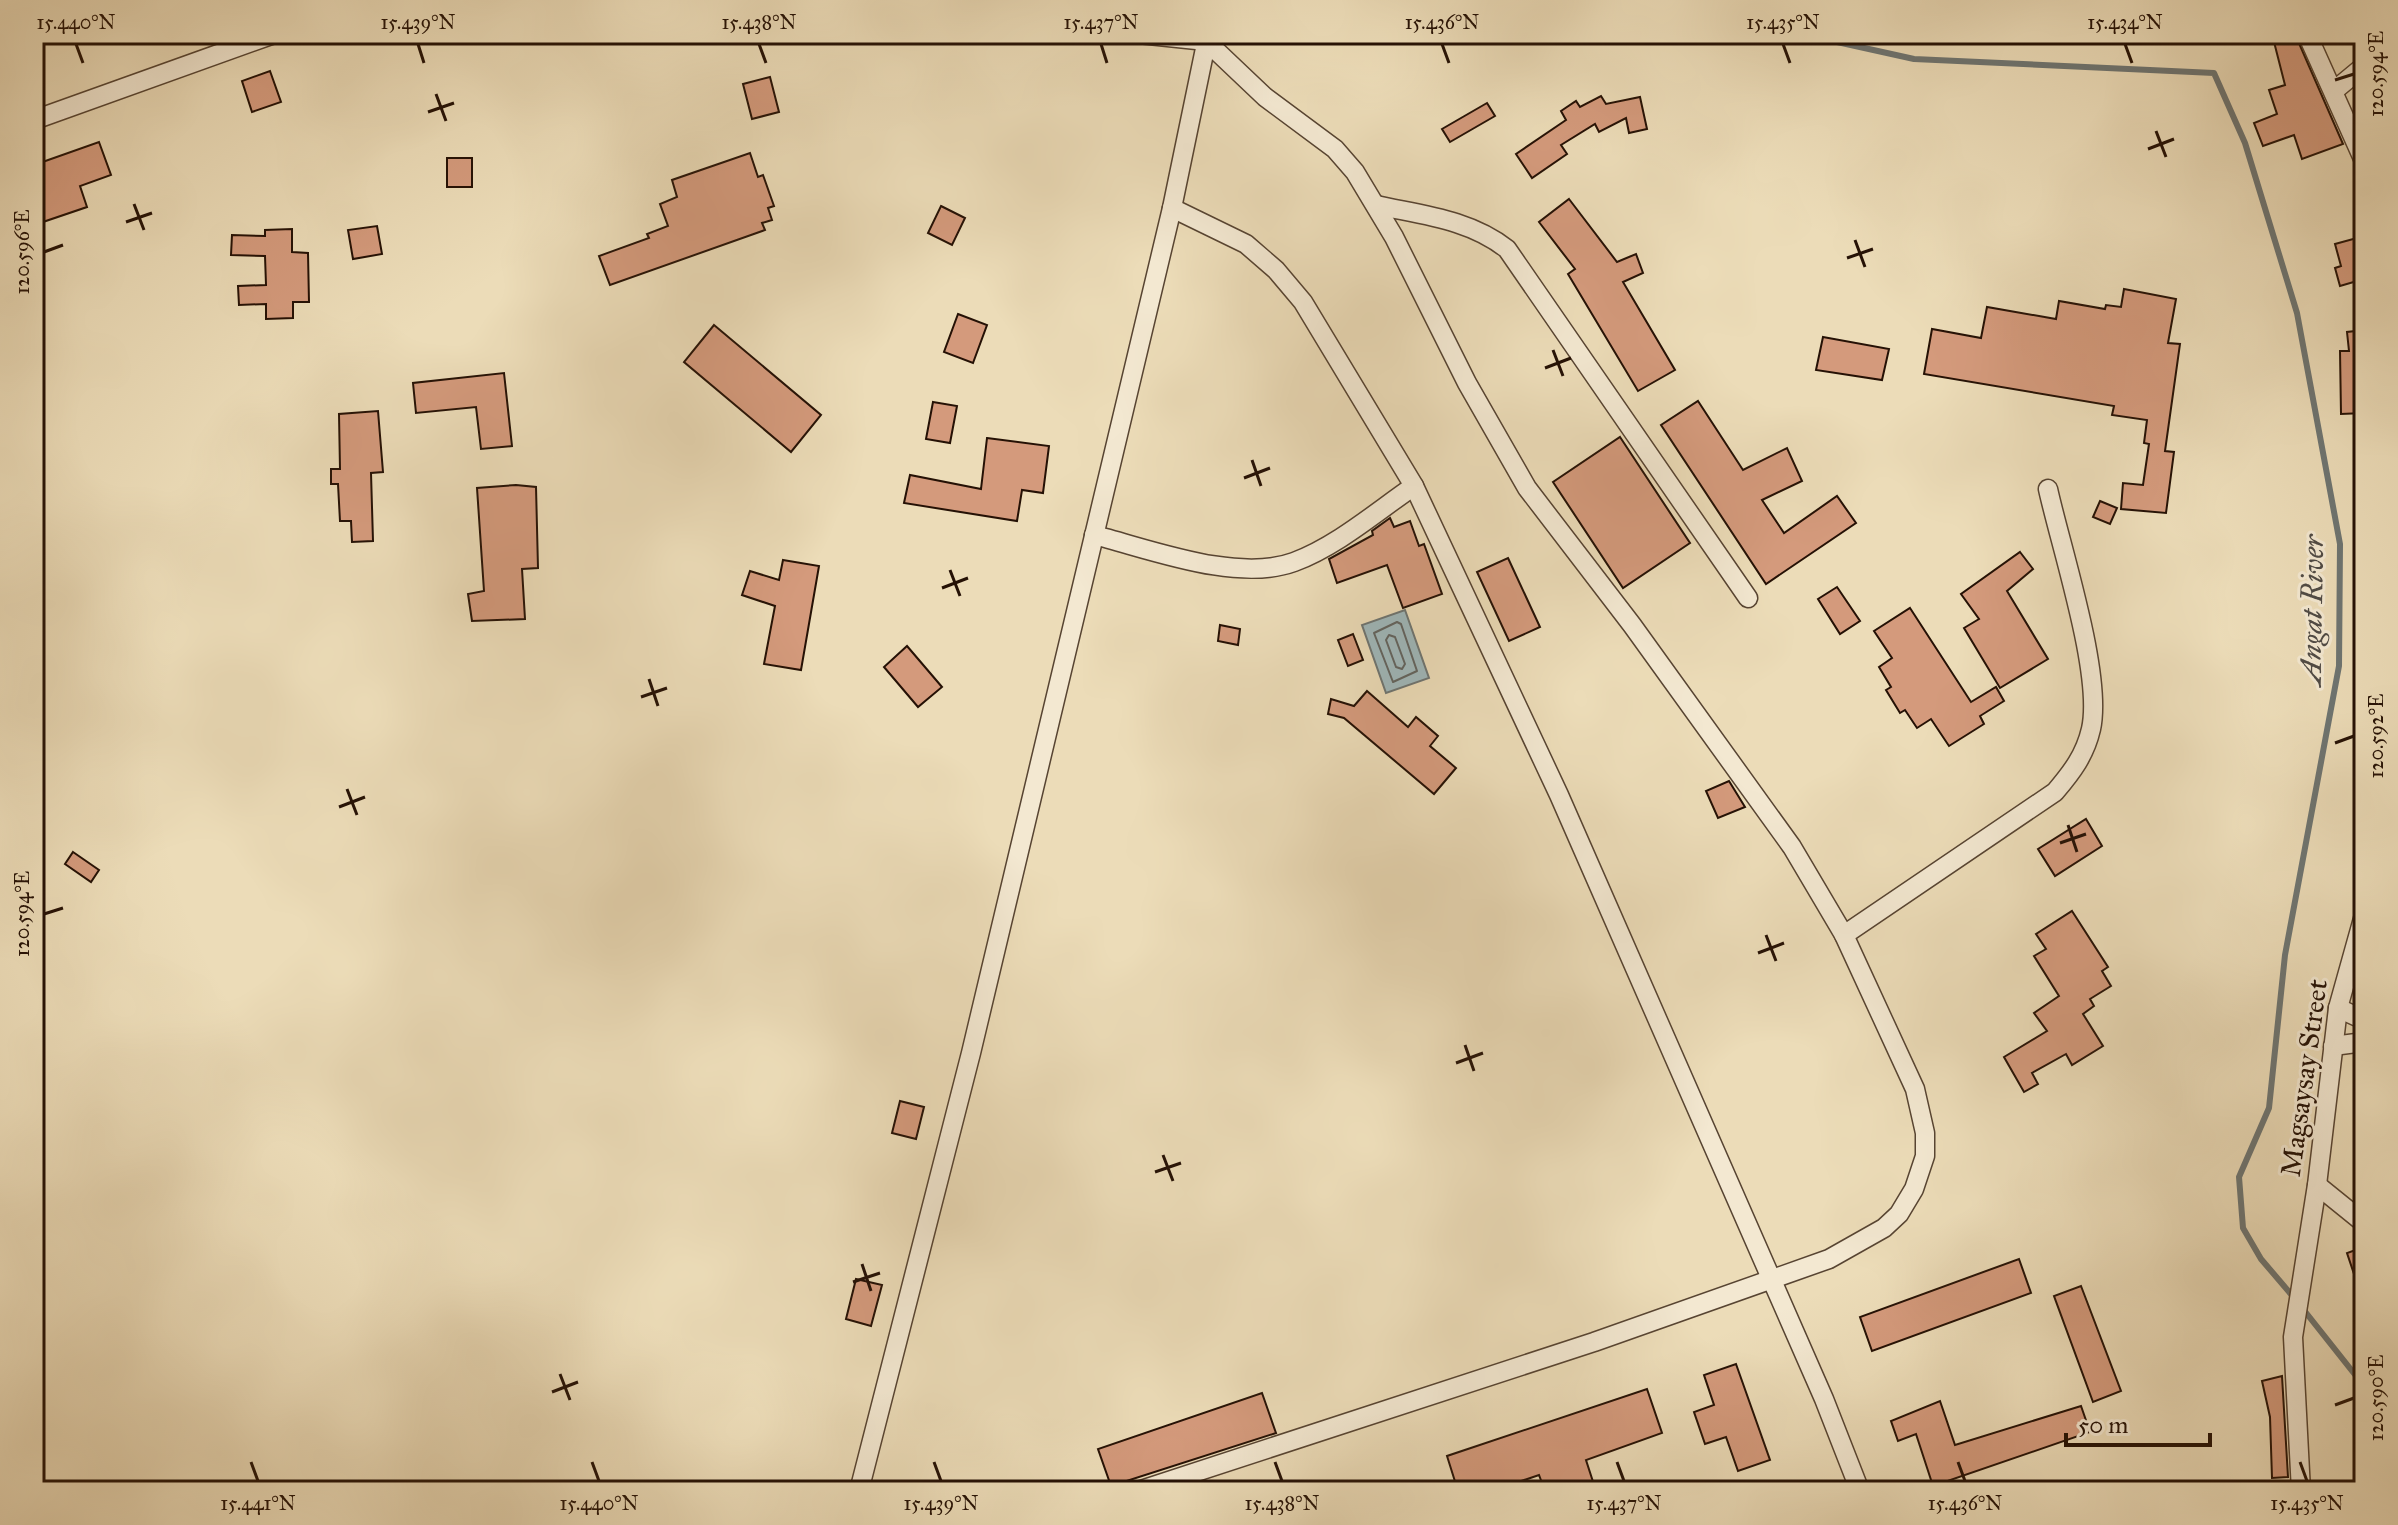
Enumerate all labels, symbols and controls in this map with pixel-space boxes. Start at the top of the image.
text: 15.440°N [36,10,116,34]
text: 15.439°N [381,10,456,34]
text: 15.438°N [722,10,796,34]
text: 15.437°N [1064,10,1138,34]
text: 15.436°N [1405,10,1479,34]
text: 15.435°N [1746,10,1820,34]
text: 15.434°N [2087,10,2163,34]
text: 120.594°E [2364,31,2388,117]
text: 120.596°E [10,209,34,295]
water label: Angat River [2293,533,2331,689]
text: 120.592°E [2364,694,2388,778]
text: 120.594°E [10,871,34,957]
street label: Magsaysay Street [2273,977,2335,1179]
text: 120.590°E [2364,1355,2388,1441]
scale bar [2066,1397,2210,1447]
text: 50 m [2078,1410,2128,1440]
text: 15.441°N [220,1491,296,1515]
text: 15.440°N [559,1491,639,1515]
text: 15.439°N [904,1491,979,1515]
text: 15.438°N [1245,1491,1319,1515]
text: 15.437°N [1587,1491,1661,1515]
text: 15.436°N [1928,1491,2002,1515]
text: 15.435°N [2270,1491,2344,1515]

